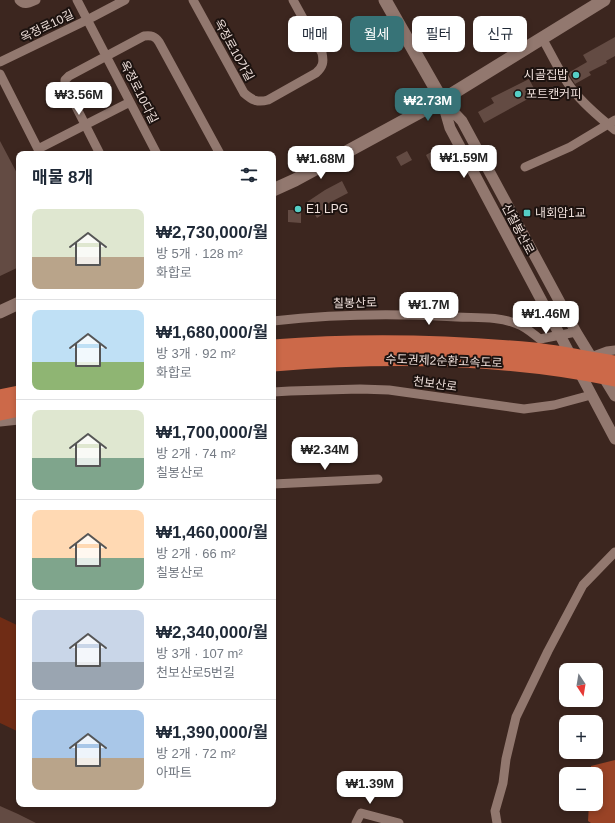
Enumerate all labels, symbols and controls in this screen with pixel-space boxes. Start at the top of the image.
street label: 옥정로10길 [18,7,76,45]
chip: 매매 [288,16,342,52]
chip: 월세 [350,16,404,52]
chip: 필터 [412,16,465,52]
chip: 신규 [473,16,527,52]
street label: 옥정로10가길 [211,17,257,83]
street label: 옥정로10다길 [117,58,161,126]
place label: 시골집밥 [524,68,568,82]
marker: 시골집밥 [571,70,581,80]
pin: ₩3.56M [46,82,112,116]
text: ₩3.56M [55,87,103,102]
place label: 포트캔커피 [526,87,581,101]
pin: ₩2.73M [395,88,461,122]
marker: 포트캔커피 [513,89,523,99]
text: ₩2.73M [404,93,452,108]
pin: ₩1.59M [431,145,497,179]
pin: ₩1.68M [288,146,354,180]
text: ₩1.59M [440,150,488,165]
text: ₩1.68M [297,151,345,166]
icon: filters [238,164,260,186]
text: 매물 8개 [32,168,93,187]
street label: 신칠봉산로 [499,201,537,257]
place label: E1 LPG [306,202,348,216]
marker: E1 LPG [293,204,303,214]
place label: 내회암1교 [535,206,586,220]
marker: 내회암1교 [522,208,532,218]
text: ₩2,730,000/월 [156,223,268,242]
icon: home [64,225,112,273]
text: 방 5개 · 128 m² [156,246,243,261]
text: 화합로 [156,265,192,280]
pin: ₩1.7M [401,292,457,326]
street label: 칠봉산로 [333,296,377,310]
text: ₩1.7M [408,297,450,312]
pin: ₩1.46M [513,301,579,335]
text: ₩1.46M [522,306,570,321]
text: ₩1,680,000/월 [156,323,268,342]
icon: home [64,326,112,374]
text: 방 3개 · 92 m² [156,346,236,361]
street label: 수도권제2순환고속도로 [385,352,503,370]
text: 화합로 [156,365,192,380]
street label: 천보산로 [412,374,458,394]
text: ₩1,700,000/월 [156,423,268,442]
icon: home [64,426,112,474]
pin: ₩2.34M [292,437,358,471]
text: ₩2.34M [301,442,349,457]
text: 방 2개 · 74 m² [156,446,236,461]
text: 칠봉산로 [156,465,204,480]
text: ₩1,460,000/월 [156,523,268,542]
icon: home [64,526,112,574]
text: 방 2개 · 66 m² [156,546,236,561]
text: 칠봉산로 [156,565,204,580]
text: ₩2,340,000/월 [156,623,268,642]
icon: home [64,626,112,674]
text: 방 3개 · 107 m² [156,646,243,661]
north arrow [559,663,603,707]
map controls [559,663,603,811]
text: 천보산로5번길 [156,665,235,680]
button: + [559,715,603,759]
text: ₩1,390,000/월 [156,723,268,742]
icon: home [64,726,112,774]
text: 방 2개 · 72 m² [156,746,236,761]
text: 아파트 [156,765,192,780]
button: − [559,767,603,811]
pin: ₩1.39M [337,771,403,805]
text: ₩1.39M [346,776,394,791]

